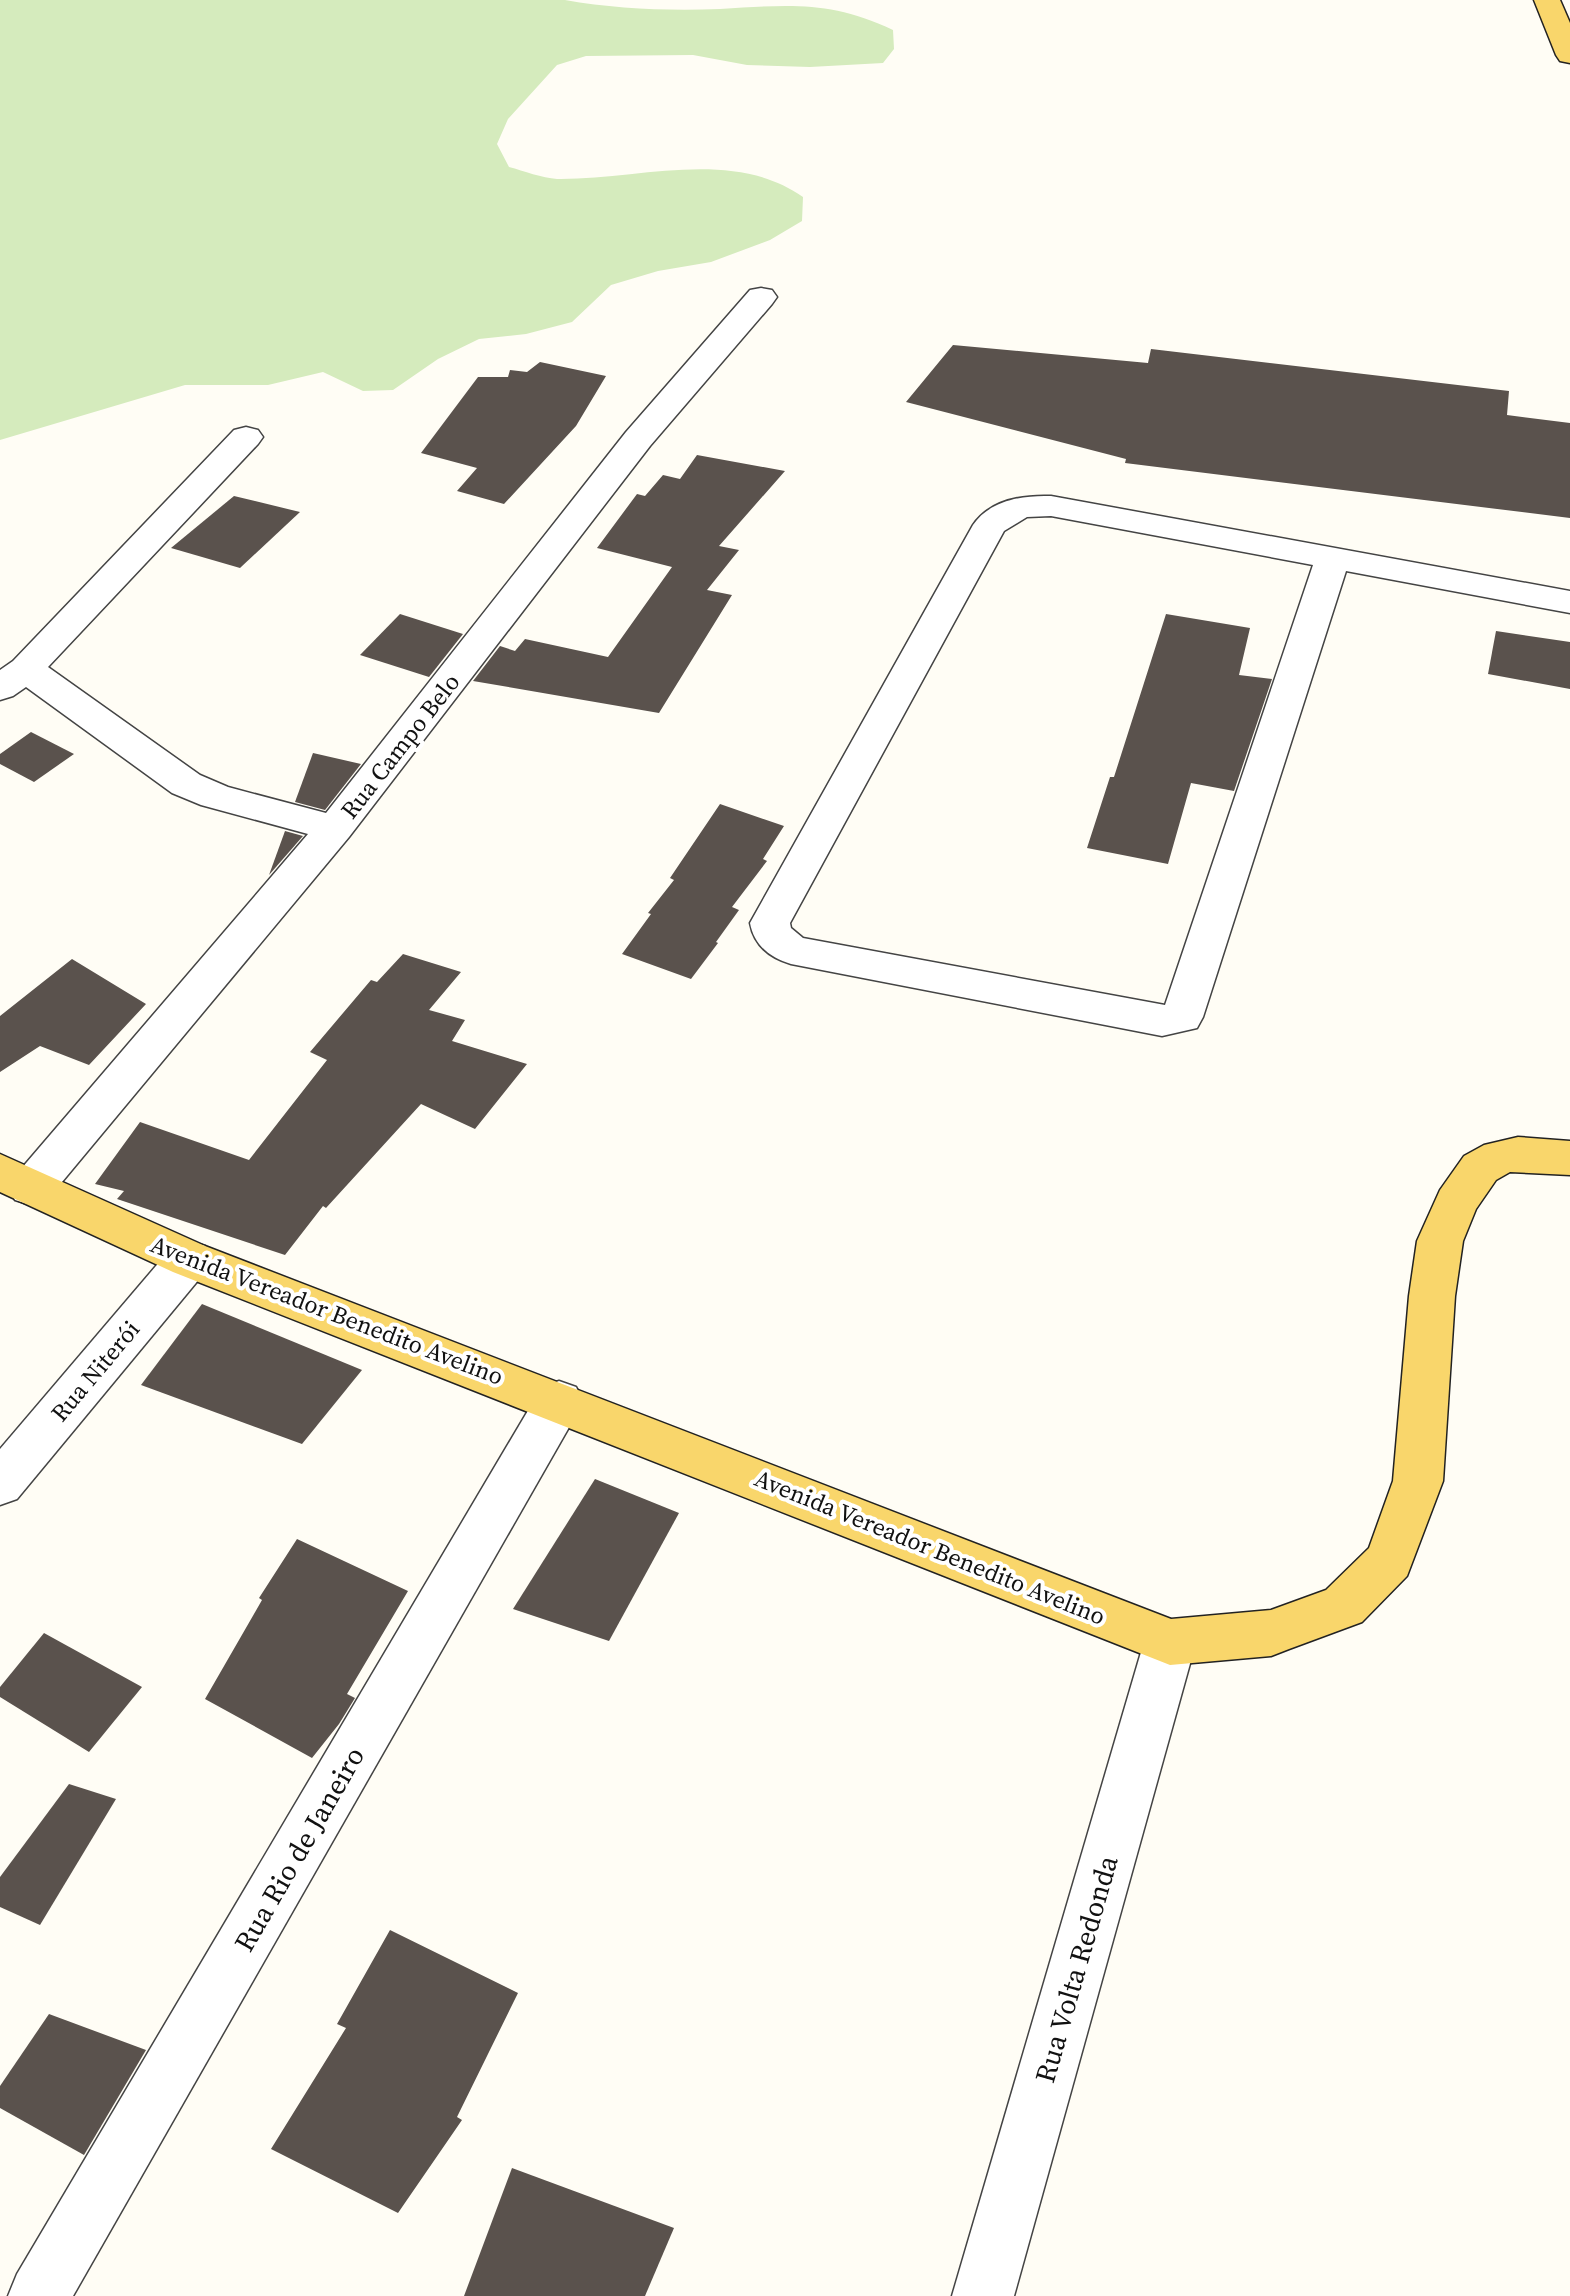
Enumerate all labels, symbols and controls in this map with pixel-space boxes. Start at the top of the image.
street label: Rua Campo Belo [333,667,467,825]
street label: Avenida Vereador Benedito Avelino [146,1227,508,1393]
street label: Rua Niterói [43,1314,147,1428]
street label: Avenida Vereador Benedito Avelino [750,1461,1110,1633]
street label: Rua Rio de Janeiro [225,1740,373,1958]
street label: Rua Volta Redonda [1025,1850,1127,2087]

